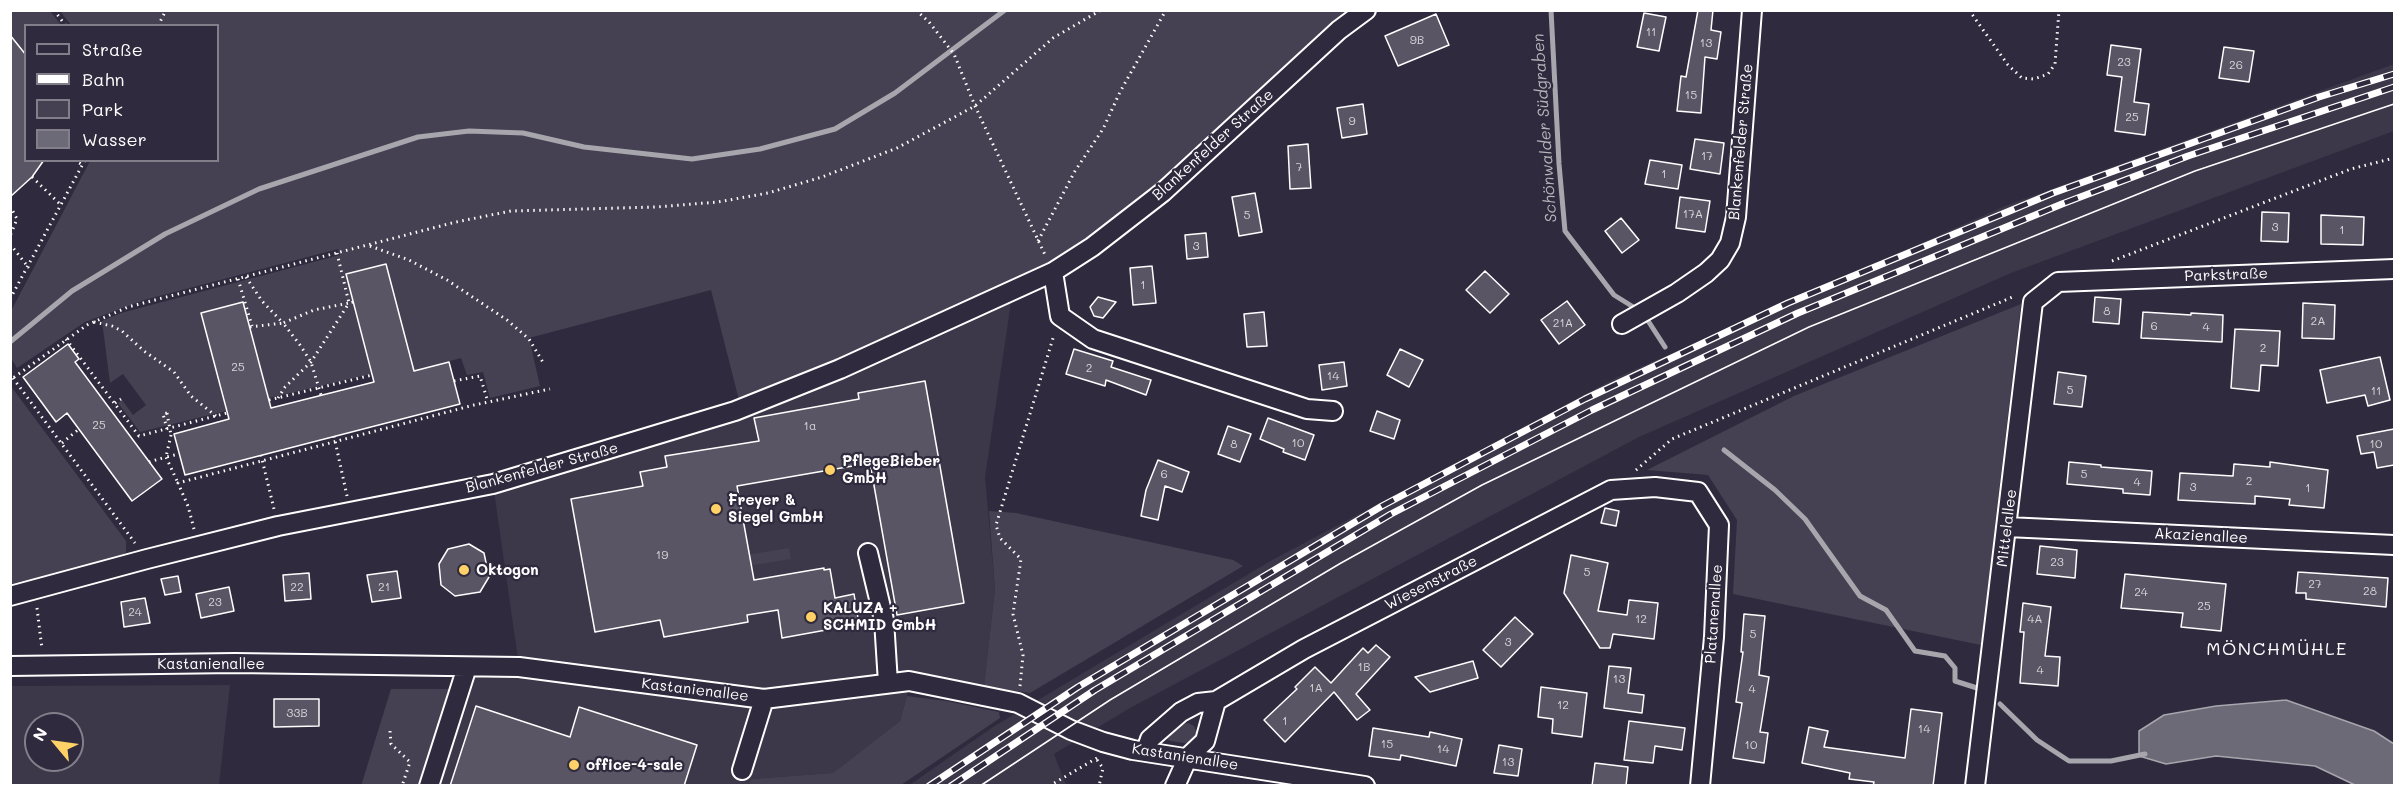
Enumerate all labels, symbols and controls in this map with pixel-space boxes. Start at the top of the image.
legend [24,24,219,162]
house number: 11 [1646,25,1656,39]
house number: 9B [1410,33,1424,47]
water label: Schönwalder Südgraben [1529,33,1561,223]
house number: 13 [1700,36,1712,50]
text: Straße [82,37,143,61]
house number: 23 [2117,55,2131,69]
house number: 26 [2229,58,2243,72]
street label: Blankenfelder Straße [1725,63,1757,221]
text: Bahn [82,67,125,91]
street label: Blankenfelder Straße [1149,86,1277,204]
house number: 15 [1685,88,1697,102]
text: Park [82,97,123,121]
house number: 25 [2125,110,2139,124]
house number: 9 [1348,114,1356,128]
text: Wasser [82,127,147,151]
house number: 17 [1701,149,1713,163]
house number: 7 [1296,160,1302,174]
house number: 1 [1661,167,1667,181]
house number: 17A [1683,207,1703,221]
house number: 5 [1244,208,1250,222]
house number: 3 [2271,220,2279,234]
house number: 1 [2339,223,2345,237]
house number: 3 [1192,239,1200,253]
street label: Parkstraße [2184,265,2268,285]
house number: 1 [1140,278,1146,292]
house number: 8 [2103,304,2111,318]
house number: 2A [2311,314,2325,328]
house number: 21A [1553,316,1573,330]
house number: 6 [2150,319,2158,333]
house number: 4 [2202,320,2210,334]
house number: 2 [2260,341,2266,355]
house number: 25 [231,360,245,374]
house number: 2 [1086,361,1092,375]
house number: 14 [1327,369,1339,383]
house number: 5 [2067,383,2073,397]
house number: 11 [2371,384,2381,398]
house number: 25 [92,418,106,432]
house number: 1a [804,419,816,433]
house number: 10 [1292,436,1304,450]
house number: 8 [1230,437,1238,451]
house number: 10 [2370,437,2382,451]
street label: Blankenfelder Straße [464,439,620,497]
place label: PflegeBieber GmbH [842,452,940,487]
marker: PflegeBieber GmbH [823,463,837,477]
house number: 6 [1160,467,1168,481]
house number: 5 [2081,467,2087,481]
house number: 2 [2246,474,2252,488]
house number: 4 [2133,475,2141,489]
house number: 3 [2189,480,2197,494]
house number: 1 [2305,481,2311,495]
street label: Mittelallee [1993,488,2021,568]
place label: Freyer & Siegel GmbH [728,491,824,526]
marker: Freyer & Siegel GmbH [709,502,723,516]
street label: Akazienallee [2154,525,2248,547]
house number: 19 [656,548,668,562]
street label: Wiesenstraße [1382,552,1480,614]
house number: 23 [2050,555,2064,569]
place label: Oktogon [476,561,539,579]
marker: Oktogon [457,563,471,577]
street label: Platanenallee [1702,564,1726,664]
house number: 5 [1584,565,1590,579]
house number: 27 [2308,577,2322,591]
house number: 22 [290,580,304,594]
house number: 21 [378,580,390,594]
house number: 28 [2363,584,2377,598]
house number: 24 [2134,585,2148,599]
house number: 23 [208,595,222,609]
place label: KALUZA + SCHMID GmbH [823,599,937,634]
house number: 25 [2197,599,2211,613]
house number: 24 [128,605,142,619]
marker: KALUZA + SCHMID GmbH [804,610,818,624]
house number: 12 [1635,612,1647,626]
house number: 4A [2027,612,2043,626]
house number: 5 [1750,627,1756,641]
house number: 3 [1504,635,1512,649]
district label: MÖNCHMÜHLE [2206,638,2348,660]
street label: Kastanienallee [157,655,265,673]
house number: 1B [1358,660,1370,674]
house number: 4 [2036,663,2044,677]
house number: 13 [1613,672,1625,686]
street label: Kastanienallee [640,675,750,705]
house number: 1A [1309,681,1323,695]
house number: 4 [1748,682,1756,696]
house number: 12 [1557,698,1569,712]
house number: 33B [286,706,308,720]
north arrow [24,712,84,772]
house number: 1 [1282,714,1288,728]
house number: 14 [1918,722,1930,736]
text: N [27,724,52,744]
house number: 15 [1381,737,1393,751]
house number: 10 [1745,738,1757,752]
street label: Kastanienallee [1130,740,1240,774]
house number: 14 [1437,742,1449,756]
house number: 13 [1502,755,1514,769]
place label: office-4-sale [586,756,683,774]
marker: office-4-sale [567,758,581,772]

